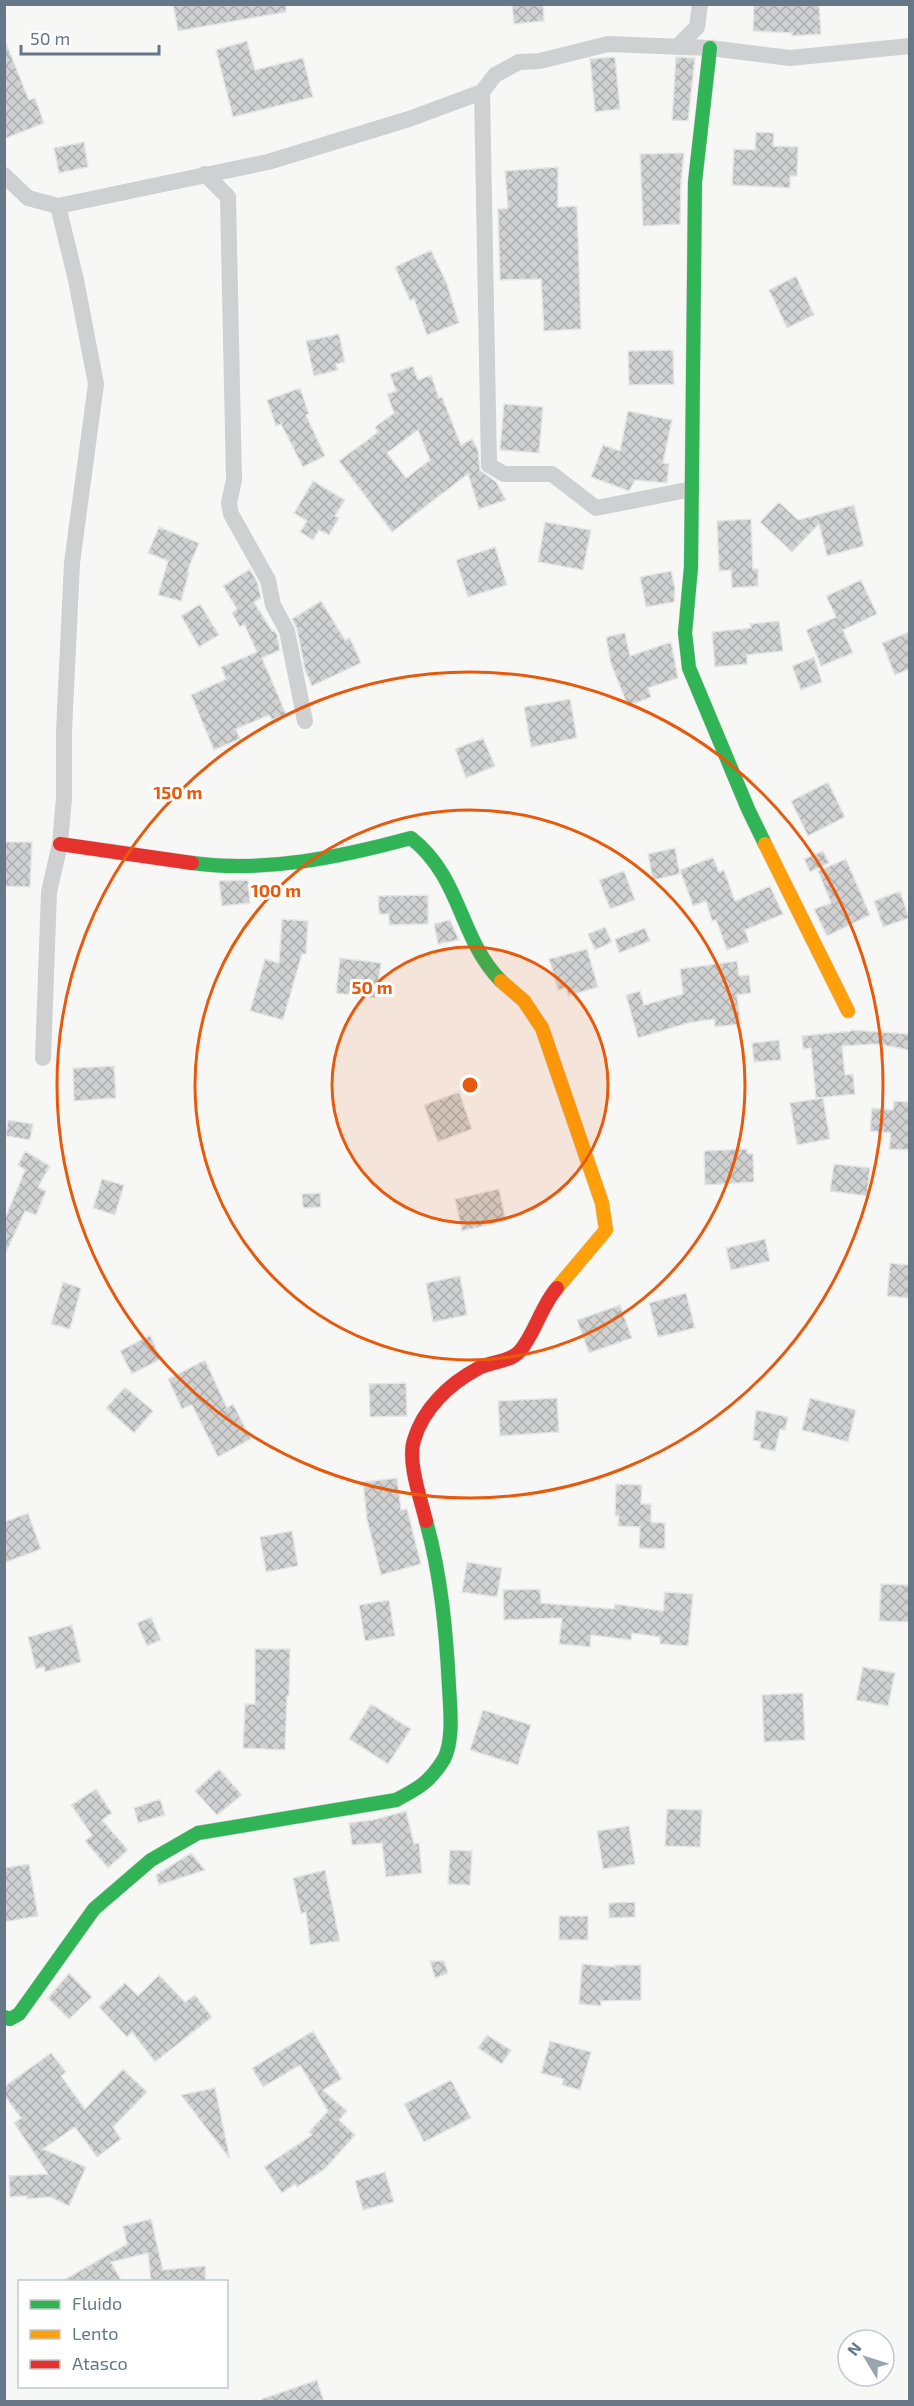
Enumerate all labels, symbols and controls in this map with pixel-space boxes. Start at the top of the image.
scale bar [21,18,159,56]
text: 50 m [30,27,70,49]
text: 150 m [154,781,202,803]
text: 100 m [251,879,301,901]
text: 50 m [351,976,393,998]
centre of rings [460,1075,480,1095]
legend [18,2280,228,2388]
text: Fluido [72,2292,122,2314]
text: Lento [72,2322,118,2344]
north arrow [836,2328,896,2388]
text: N [843,2338,865,2359]
text: Atasco [72,2352,128,2374]

